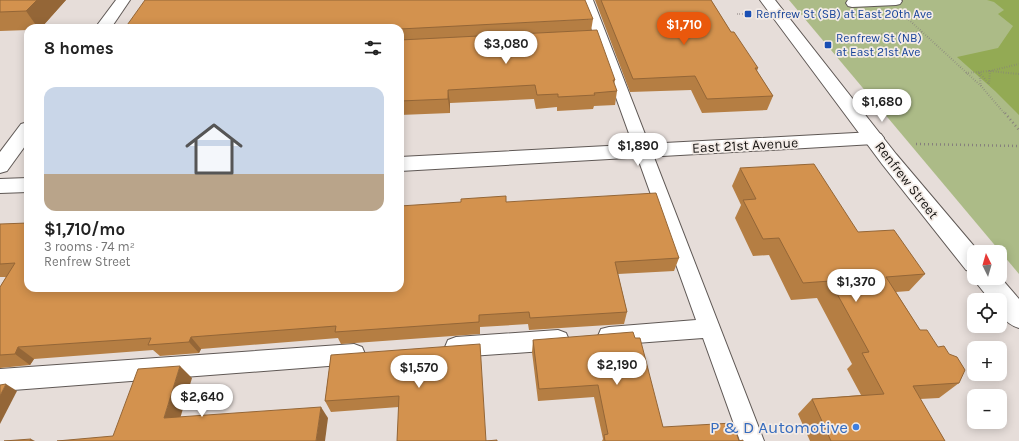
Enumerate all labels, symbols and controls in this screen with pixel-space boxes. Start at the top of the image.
place label: Renfrew St (SB) at East 20th Ave [756,7,932,21]
marker: Renfrew St (SB) at East 20th Ave [743,9,753,19]
pin: $1,710 [651,12,717,46]
text: $1,710 [666,17,702,32]
pin: $3,080 [473,31,539,65]
place label: Renfrew St (NB) at East 21st Ave [836,31,922,59]
text: $3,080 [483,36,529,51]
icon: filters [362,37,384,59]
text: 8 homes [44,38,114,58]
marker: Renfrew St (NB) at East 21st Ave [823,40,833,50]
pin: $1,680 [849,89,915,123]
text: $1,680 [861,94,903,109]
icon: home [178,113,250,185]
pin: $1,890 [605,133,671,167]
street label: East 21st Avenue [692,134,799,157]
text: $1,890 [617,138,659,153]
street label: Renfrew Street [871,138,942,222]
text: $1,710/mo [44,219,125,239]
text: 3 rooms · 74 m² [44,239,135,254]
north arrow [967,245,1007,285]
map controls [967,245,1007,429]
text: Renfrew Street [44,254,131,269]
pin: $1,370 [823,269,889,303]
text: $1,370 [836,274,876,289]
button: locate [967,293,1007,333]
button: + [967,341,1007,381]
pin: $2,190 [584,352,650,386]
pin: $1,570 [386,355,452,389]
text: $2,190 [597,357,637,372]
text: $1,570 [399,360,439,375]
pin: $2,640 [169,384,235,418]
text: $2,640 [180,389,224,404]
button: − [967,389,1007,429]
place label: P & D Automotive [710,417,848,437]
marker: P & D Automotive [851,422,861,432]

